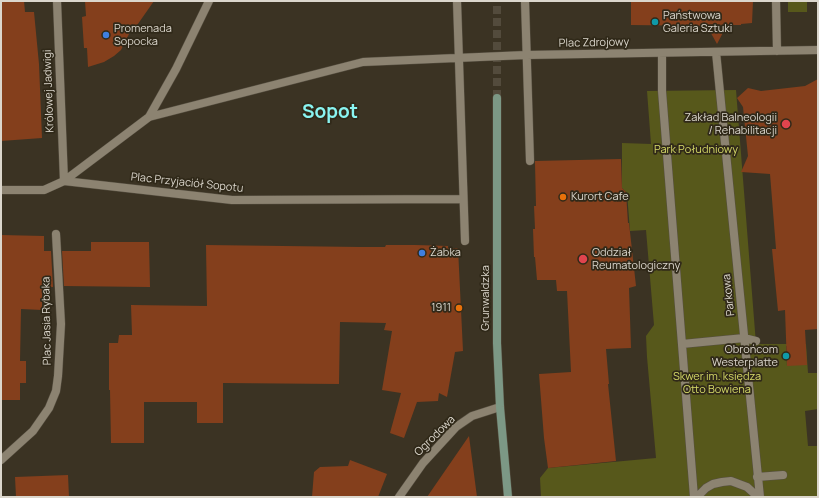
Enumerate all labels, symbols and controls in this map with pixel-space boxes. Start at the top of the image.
place label: Państwowa Galeria Sztuki [663,9,732,35]
marker: Państwowa Galeria Sztuki [650,17,660,27]
place label: Promenada Sopocka [114,22,172,48]
marker: Promenada Sopocka [101,30,111,40]
street label: Plac Zdrojowy [559,36,629,50]
street label: Królowej Jadwigi [41,49,57,133]
district label: Sopot [302,102,358,124]
place label: Zakład Balneologii / Rehabilitacji [684,111,777,137]
marker: Zakład Balneologii / Rehabilitacji [780,118,792,130]
park label: Park Południowy [654,143,738,157]
street label: Plac Przyjaciół Sopotu [130,171,244,195]
place label: Kurort Cafe [571,190,629,204]
marker: Kurort Cafe [558,192,568,202]
place label: Żabka [430,246,461,260]
place label: Oddział Reumatologiczny [592,246,680,272]
marker: Żabka [417,248,427,258]
marker: Oddział Reumatologiczny [577,253,589,265]
street label: Grunwaldzka [479,265,493,331]
street label: Parkowa [720,273,738,317]
street label: Plac Jasia Rybaka [40,277,54,365]
place label: 1911 [431,301,451,315]
marker: 1911 [454,303,464,313]
place label: Obrońcom Westerplatte [712,343,778,369]
marker: Obrońcom Westerplatte [781,351,791,361]
park label: Skwer im. księdza Otto Bowiena [673,370,761,396]
street label: Ogrodowa [412,413,458,459]

